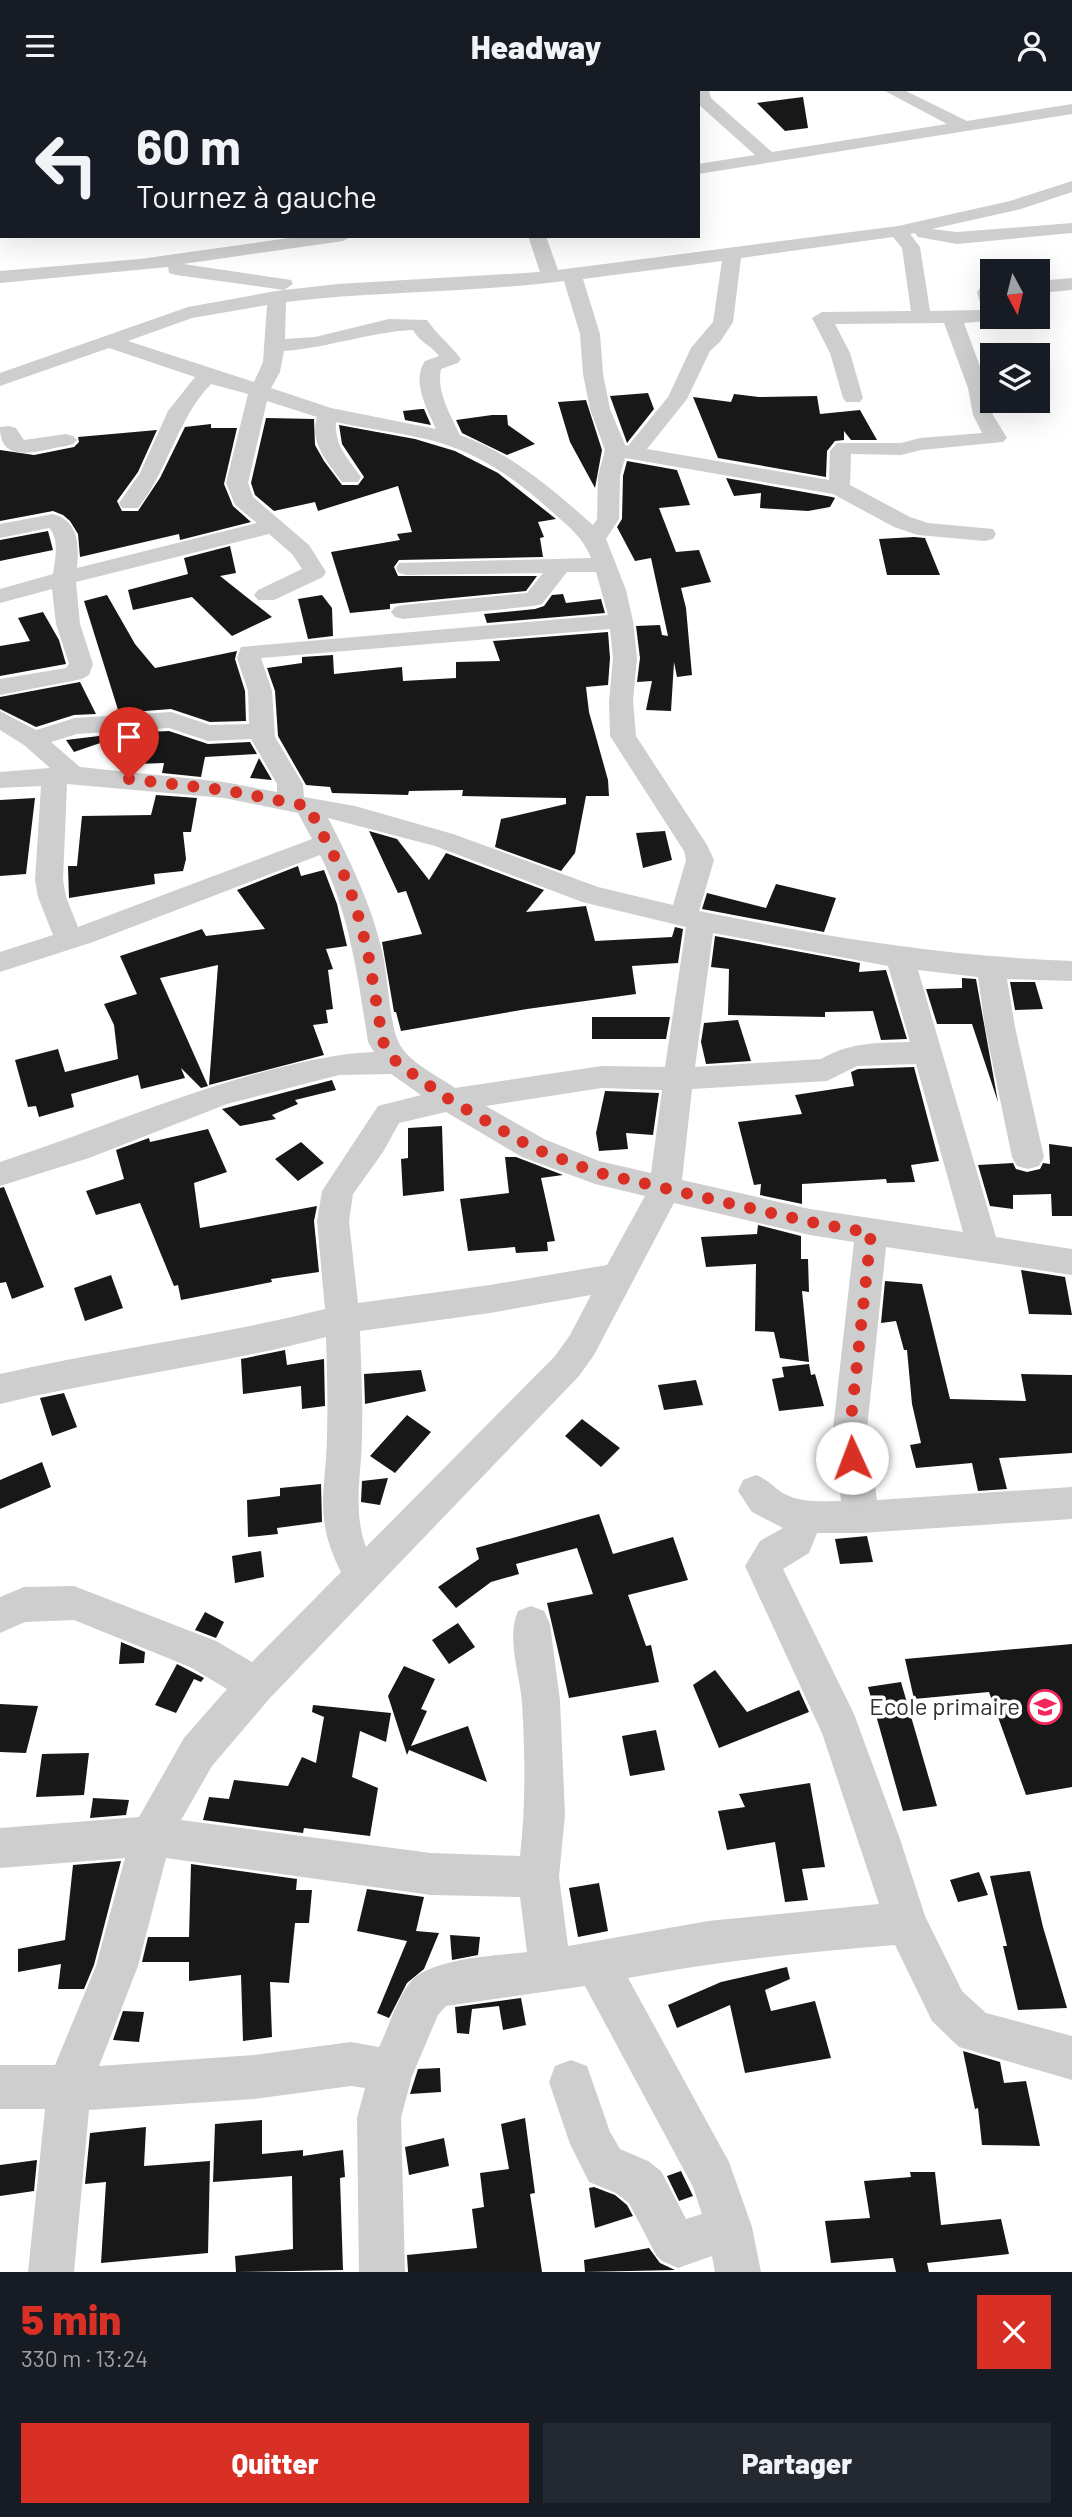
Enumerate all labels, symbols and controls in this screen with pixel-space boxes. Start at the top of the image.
icon: menu [21,27,59,65]
text: Headway [471,27,601,65]
icon: person [1013,27,1051,65]
text: 60 m [136,116,241,175]
icon: left [21,119,112,210]
text: Tournez à gauche [136,176,377,214]
north arrow [980,259,1050,329]
map controls [980,259,1050,413]
button: layers [980,343,1050,413]
pin [99,707,159,779]
icon: arrive [110,718,148,756]
position arrow [815,1421,889,1495]
school or university icon: Ecole primaire [1026,1688,1064,1726]
place label: Ecole primaire [869,1691,1020,1720]
text: 5 min [21,2293,121,2343]
button: close [977,2295,1051,2369]
text: 330 m · 13:24 [21,2344,148,2372]
button: Quitter [21,2423,529,2503]
button: Partager [543,2423,1051,2503]

